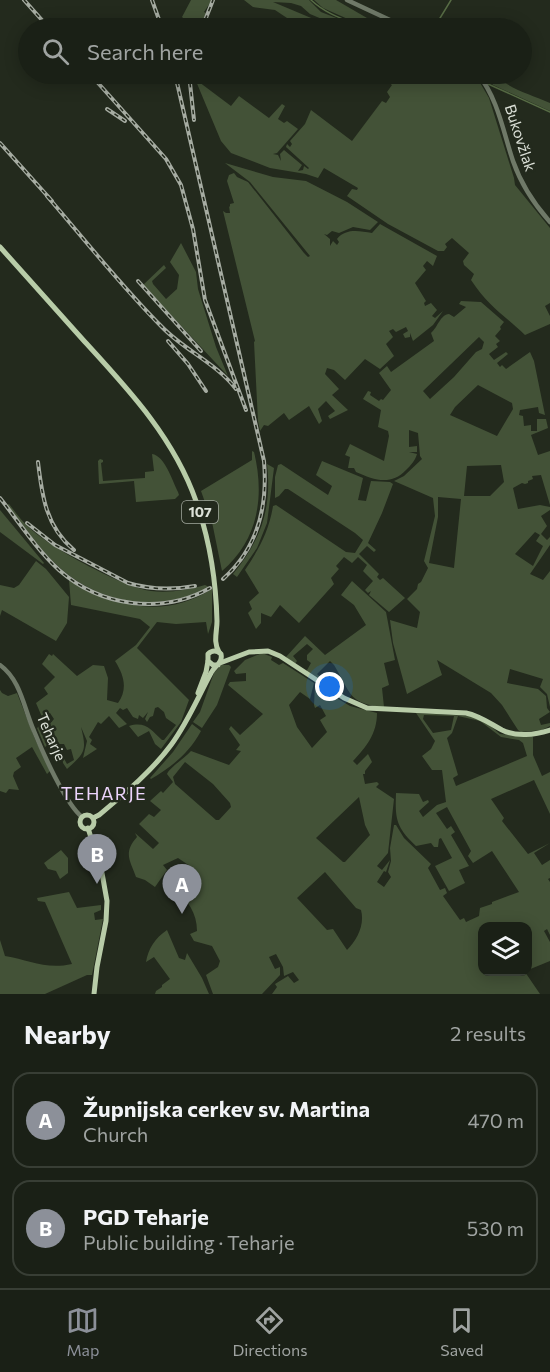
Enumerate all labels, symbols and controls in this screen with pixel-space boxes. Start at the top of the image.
search box [18,18,532,84]
icon: search [39,35,72,68]
text: Search here [87,38,203,65]
street label: Bukovžlak [502,102,540,174]
road number: 107 [182,501,218,523]
your location [315,672,344,701]
street label: Teharje [33,710,70,763]
district label: TEHARJE [61,782,147,804]
pin: B [78,834,116,884]
pin: A [162,864,201,914]
map controls [478,922,532,976]
button: layers [478,922,532,976]
text: Nearby [24,1018,111,1049]
text: 2 results [450,1021,526,1045]
text: Župnijska cerkev sv. Martina [83,1095,370,1122]
text: A [38,1108,53,1132]
text: 470 m [468,1108,524,1132]
text: Church [83,1122,148,1146]
text: PGD Teharje [83,1203,209,1230]
text: B [39,1216,52,1240]
text: 530 m [467,1216,524,1240]
text: Public building · Teharje [83,1230,294,1254]
tab: Map [66,1304,99,1359]
tab: Directions [232,1304,307,1359]
tab: Saved [440,1304,484,1359]

